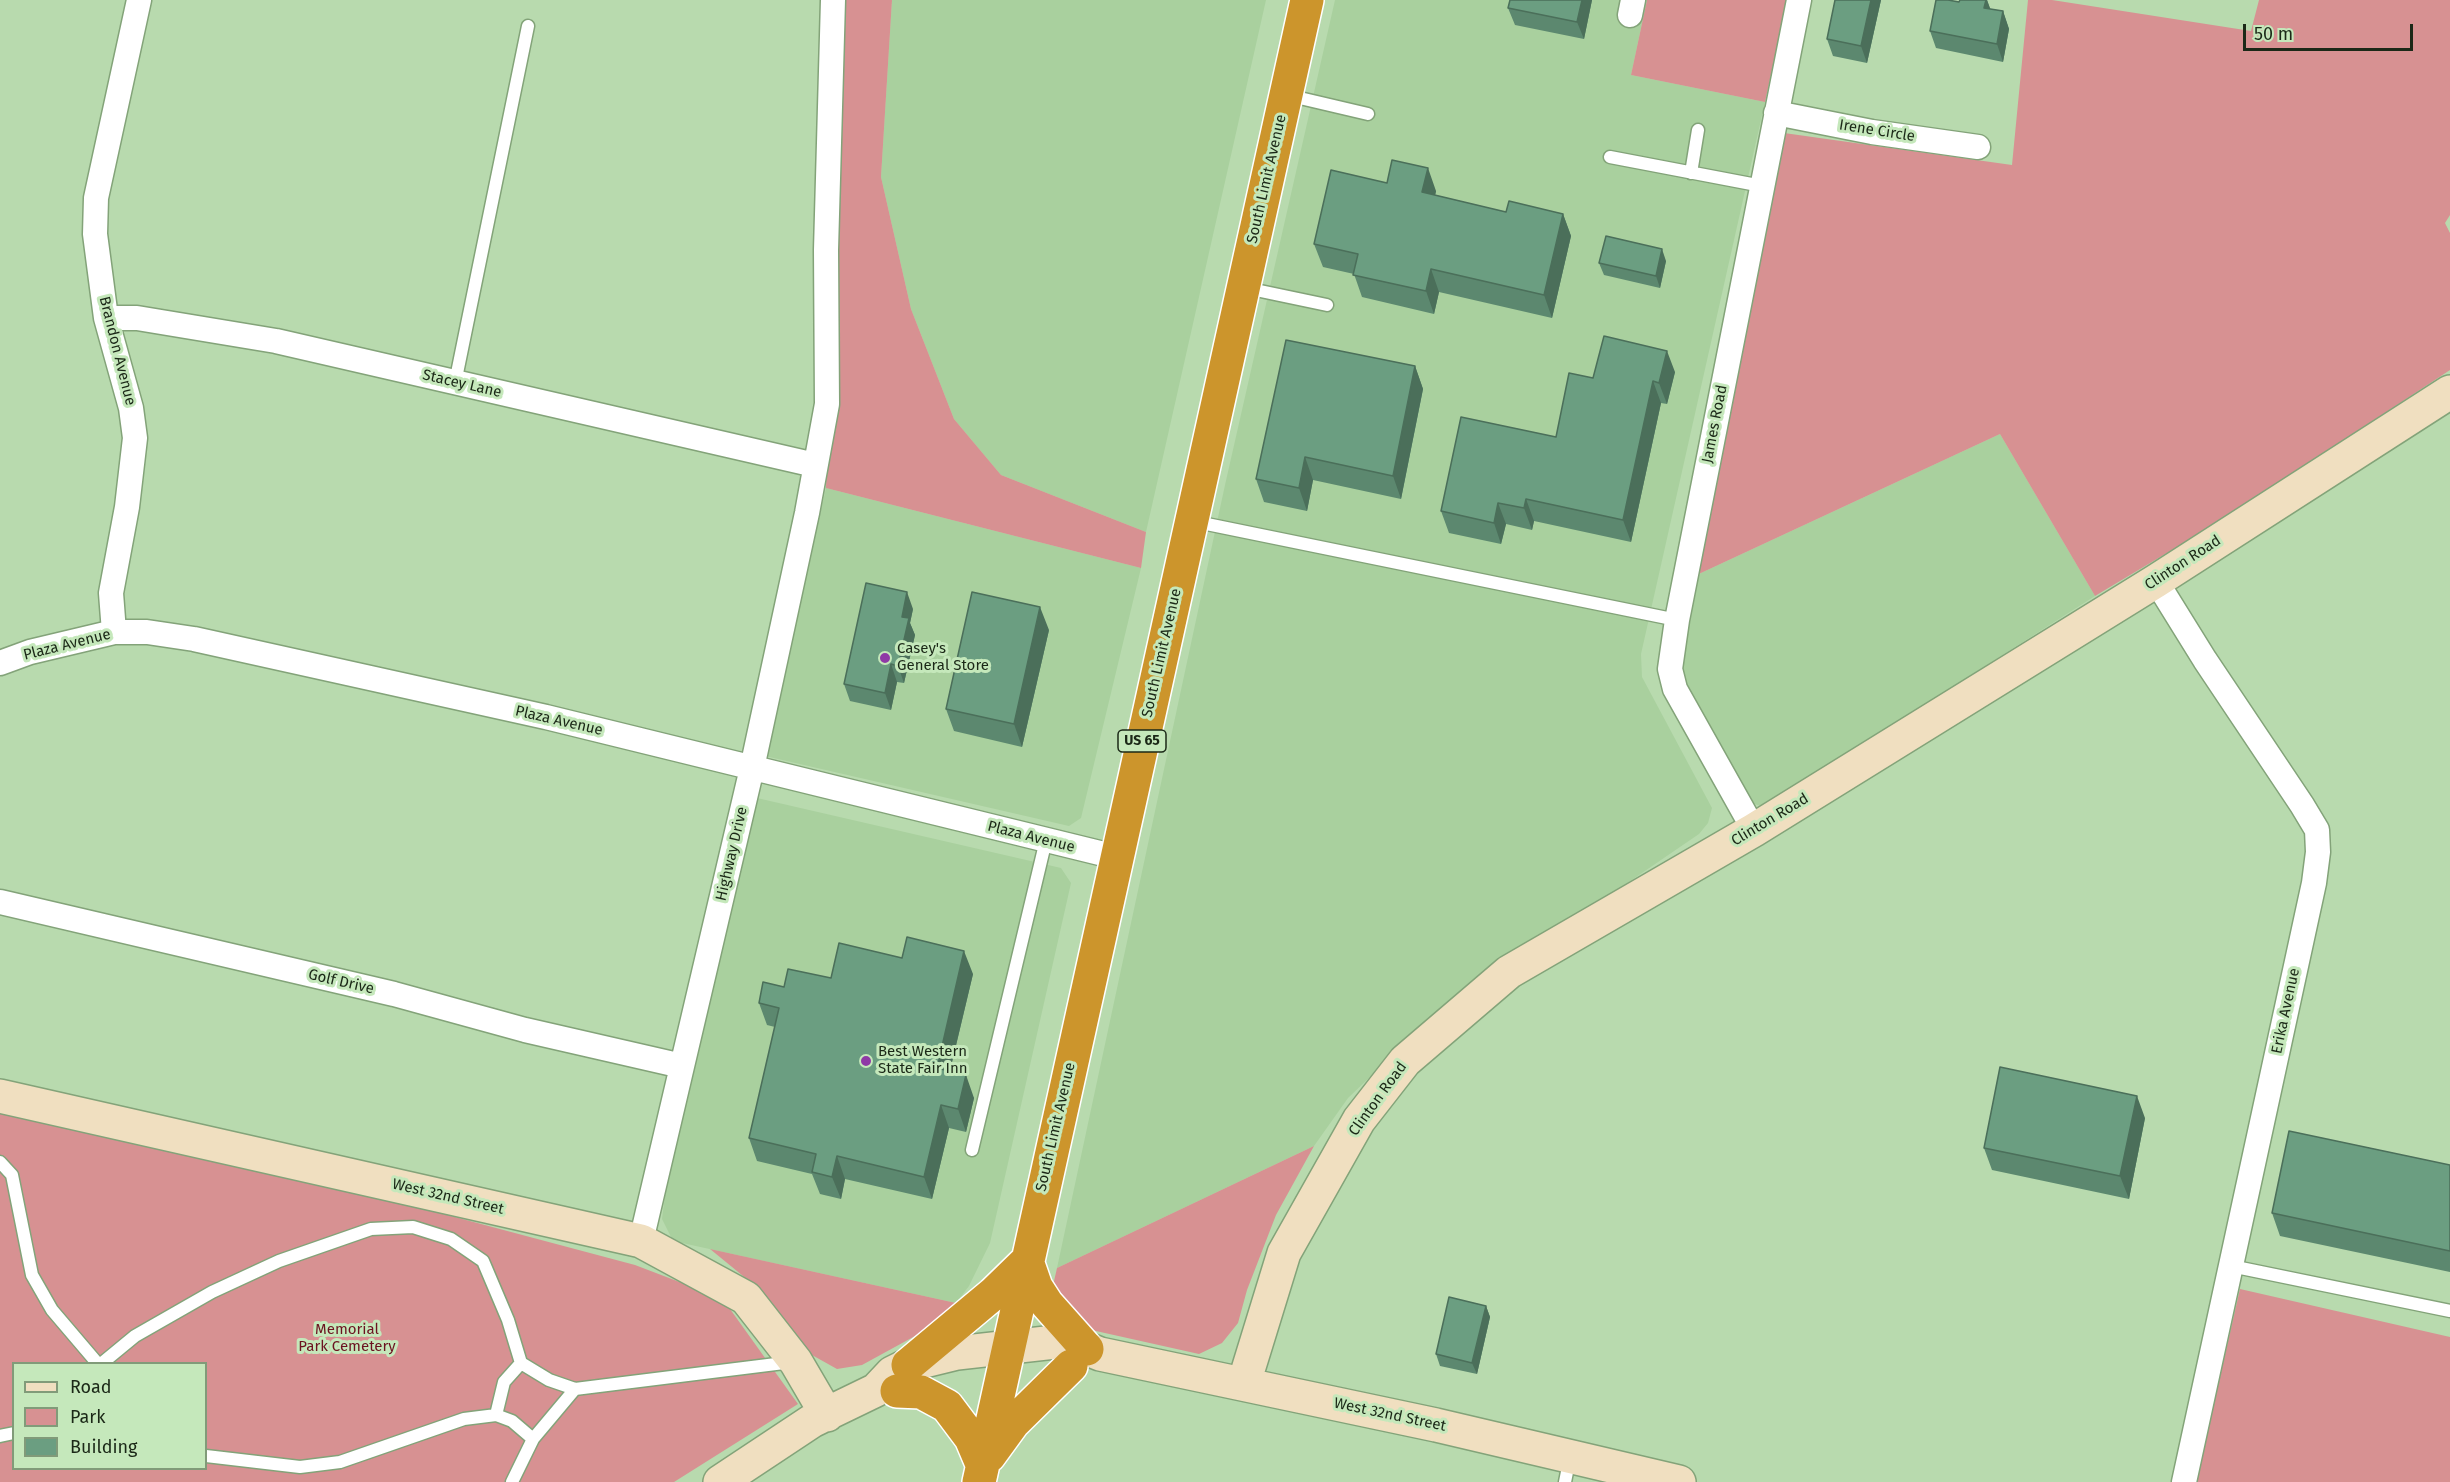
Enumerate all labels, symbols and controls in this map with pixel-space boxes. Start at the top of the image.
scale bar [2246,12,2416,50]
text: 50 m [2254,23,2293,45]
street label: South Limit Avenue [1243,113,1291,245]
street label: Irene Circle [1838,116,1916,146]
street label: Brandon Avenue [95,295,139,407]
street label: Stacey Lane [421,366,503,402]
street label: James Road [1699,383,1731,465]
street label: Clinton Road [2142,532,2224,594]
street label: South Limit Avenue [1138,587,1186,719]
street label: Plaza Avenue [22,625,112,665]
place label: Casey's General Store [897,640,989,675]
marker: Casey's General Store [878,651,892,665]
street label: Plaza Avenue [513,702,605,740]
road number: US 65 [1118,730,1166,752]
street label: Clinton Road [1728,790,1812,850]
street label: Highway Drive [712,805,752,903]
street label: Plaza Avenue [986,817,1076,857]
street label: Golf Drive [306,966,376,998]
street label: Erika Avenue [2268,966,2304,1056]
place label: Best Western State Fair Inn [878,1043,968,1078]
marker: Best Western State Fair Inn [859,1054,873,1068]
street label: Clinton Road [1345,1059,1411,1139]
street label: South Limit Avenue [1032,1061,1080,1193]
street label: West 32nd Street [390,1175,506,1219]
park label: Memorial Park Cemetery [298,1321,396,1356]
legend [12,1362,207,1470]
text: Road [70,1376,112,1398]
street label: West 32nd Street [1332,1394,1448,1436]
text: Park [70,1406,105,1428]
text: Building [70,1436,137,1458]

